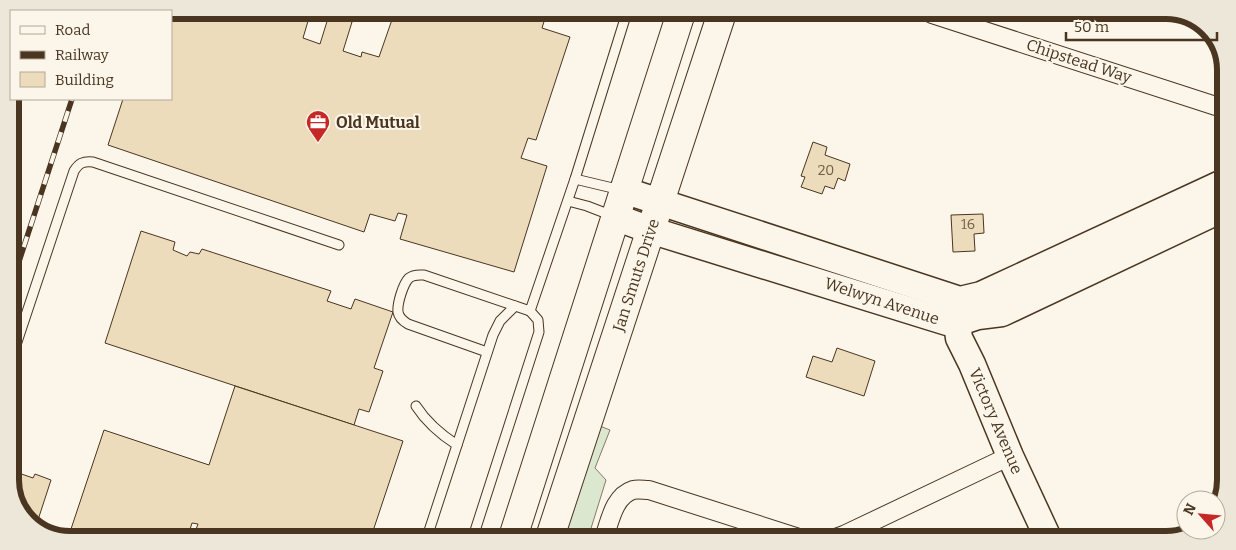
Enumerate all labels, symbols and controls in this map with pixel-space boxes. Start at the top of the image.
legend [10,10,172,100]
scale bar [1066,10,1217,42]
text: 50 m [1074,18,1110,36]
text: Road [55,21,90,39]
street label: Chipstead Way [1024,35,1134,87]
text: Railway [55,46,109,64]
text: Building [55,71,114,89]
office icon: Old Mutual [305,109,331,143]
place label: Old Mutual [336,113,420,132]
house number: 20 [818,162,834,179]
street label: Jan Smuts Drive [609,216,663,335]
house number: 16 [961,216,975,233]
street label: Welwyn Avenue [822,274,942,328]
street label: Victory Avenue [965,365,1027,477]
north arrow [1176,490,1226,540]
text: N [1180,500,1200,518]

